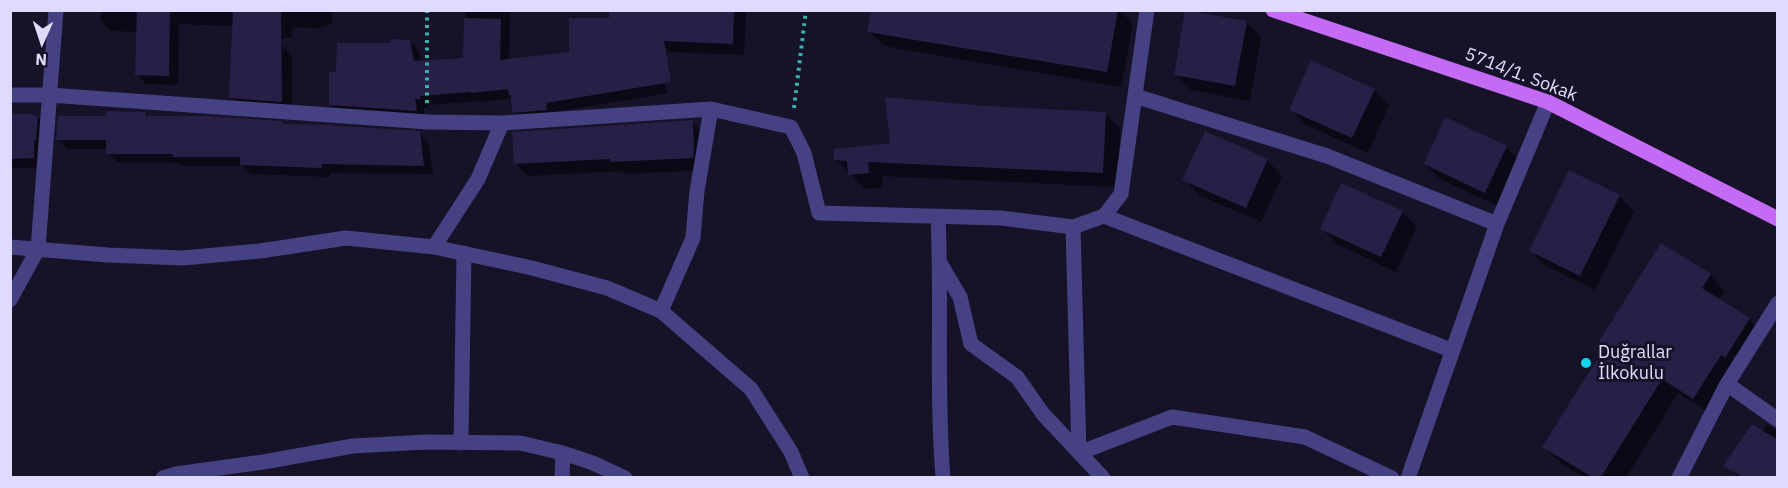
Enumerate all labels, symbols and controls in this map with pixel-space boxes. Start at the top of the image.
north arrow [12,12,72,72]
street label: 5714/1. Sokak [1462,44,1580,106]
text: N [35,50,47,70]
place label: Duğrallar İlkokulu [1598,342,1672,385]
marker: Duğrallar İlkokulu [1579,356,1593,370]

